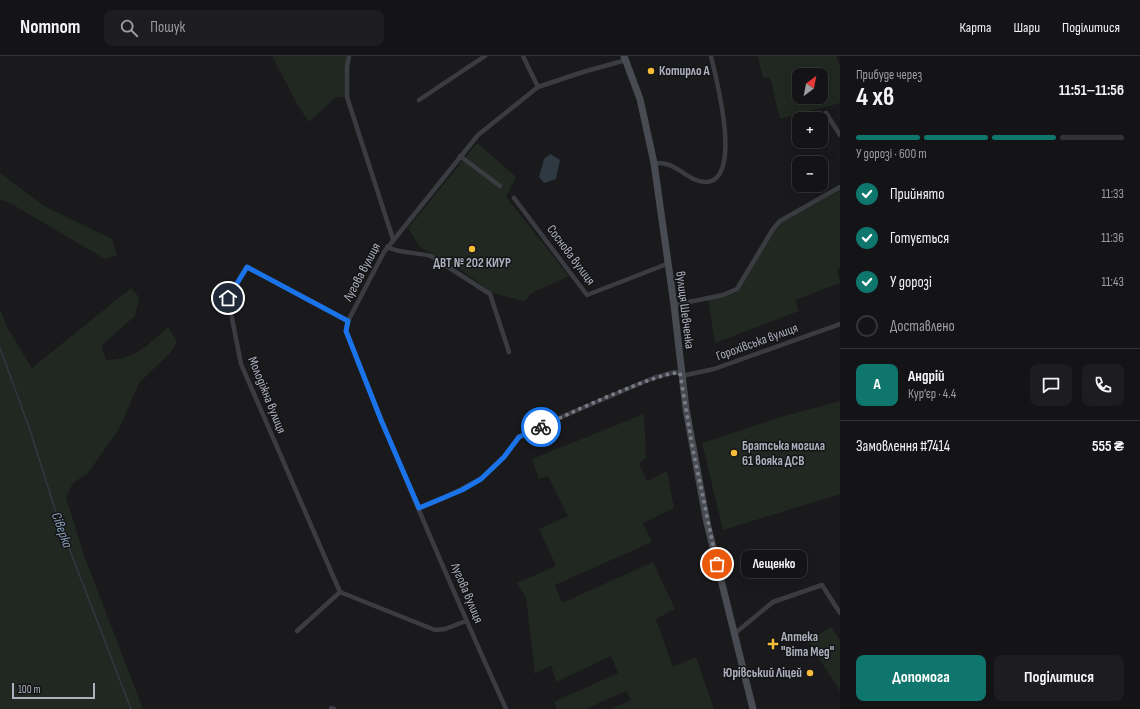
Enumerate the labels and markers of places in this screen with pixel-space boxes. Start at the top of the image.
place label: Котирло А [659,63,711,79]
marker: Котирло А [646,66,656,76]
marker: ДВТ № 202 КИУР [467,244,477,254]
place label: ДВТ № 202 КИУР [433,255,511,271]
pin [211,281,245,315]
place label: Братська могила 61 вояка ДСВ [742,438,825,469]
marker: Братська могила 61 вояка ДСВ [729,448,739,458]
pin [700,547,734,581]
callout: Лещенко [741,550,807,578]
place label: Аптека "Віта Мед" [780,629,834,660]
marker: Аптека "Віта Мед" [768,639,778,649]
place label: Юрівський Ліцей [723,665,802,681]
marker: Юрівський Ліцей [805,668,815,678]

